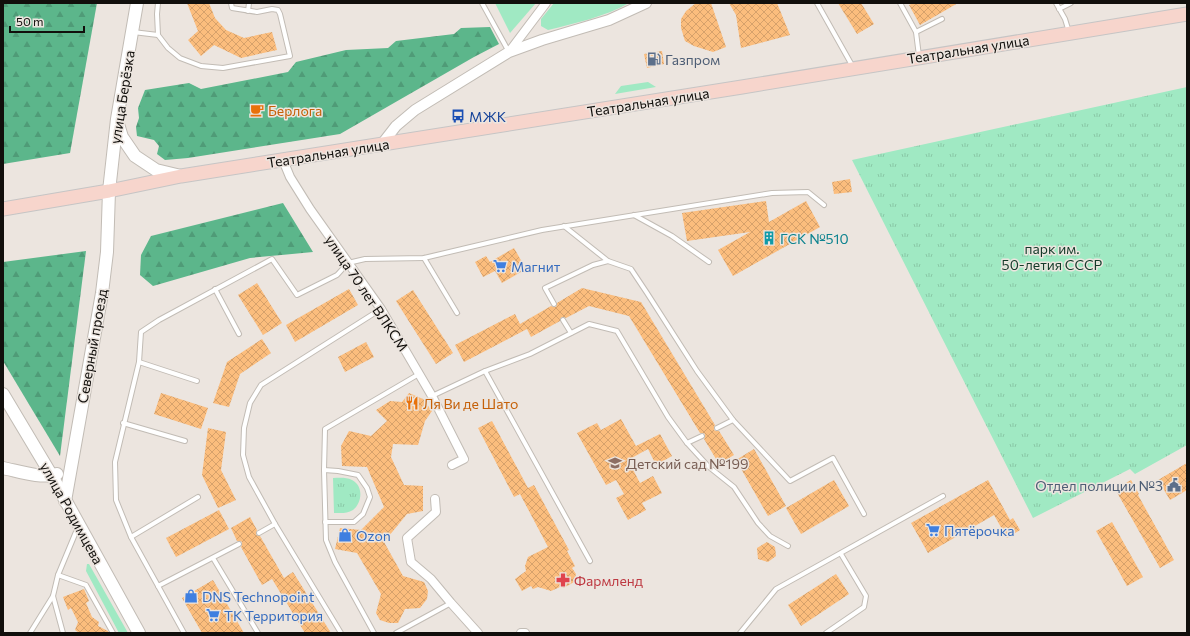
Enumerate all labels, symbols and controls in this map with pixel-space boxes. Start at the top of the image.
scale bar [10,8,84,34]
text: 50 m [16,14,44,28]
street label: Театральная улица [906,31,1030,67]
street label: улица Берёзка [106,49,138,145]
fuel station icon: Газпром [646,51,662,67]
place label: Газпром [665,51,720,68]
street label: Театральная улица [586,84,710,120]
cafe icon: Берлога [249,102,265,118]
place label: Берлога [268,102,322,119]
bus stop icon: МЖК [450,108,466,124]
place label: МЖК [469,108,506,125]
street label: Театральная улица [266,135,390,171]
building icon: ГСК №510 [761,230,777,246]
place label: ГСК №510 [780,230,849,247]
street label: улица 70 лет ВЛКСМ [322,232,412,354]
park label: парк им. 50-летия СССР [1002,240,1103,273]
supermarket icon: Магнит [492,258,508,274]
place label: Магнит [511,258,561,275]
street label: Северный проезд [74,288,110,404]
restaurant icon: Ля Ви де Шато [404,395,420,411]
place label: Ля Ви де Шато [423,395,518,412]
school or university icon: Детский сад №199 [607,455,623,471]
place label: Детский сад №199 [626,455,748,472]
street label: улица Родимцева [37,459,107,567]
place label: Отдел полиции №3 [1035,477,1163,494]
public building icon: Отдел полиции №3 [1166,477,1182,493]
supermarket icon: Пятёрочка [925,522,941,538]
place label: Пятёрочка [944,522,1014,539]
shop icon: Ozon [337,527,353,543]
place label: Ozon [356,527,391,544]
pharmacy icon: Фармленд [555,572,571,588]
place label: Фармленд [574,572,643,589]
shop icon: DNS Technopoint [183,588,199,604]
place label: DNS Technopoint [202,588,315,605]
supermarket icon: ТК Территория [205,607,221,623]
place label: ТК Территория [224,607,323,624]

